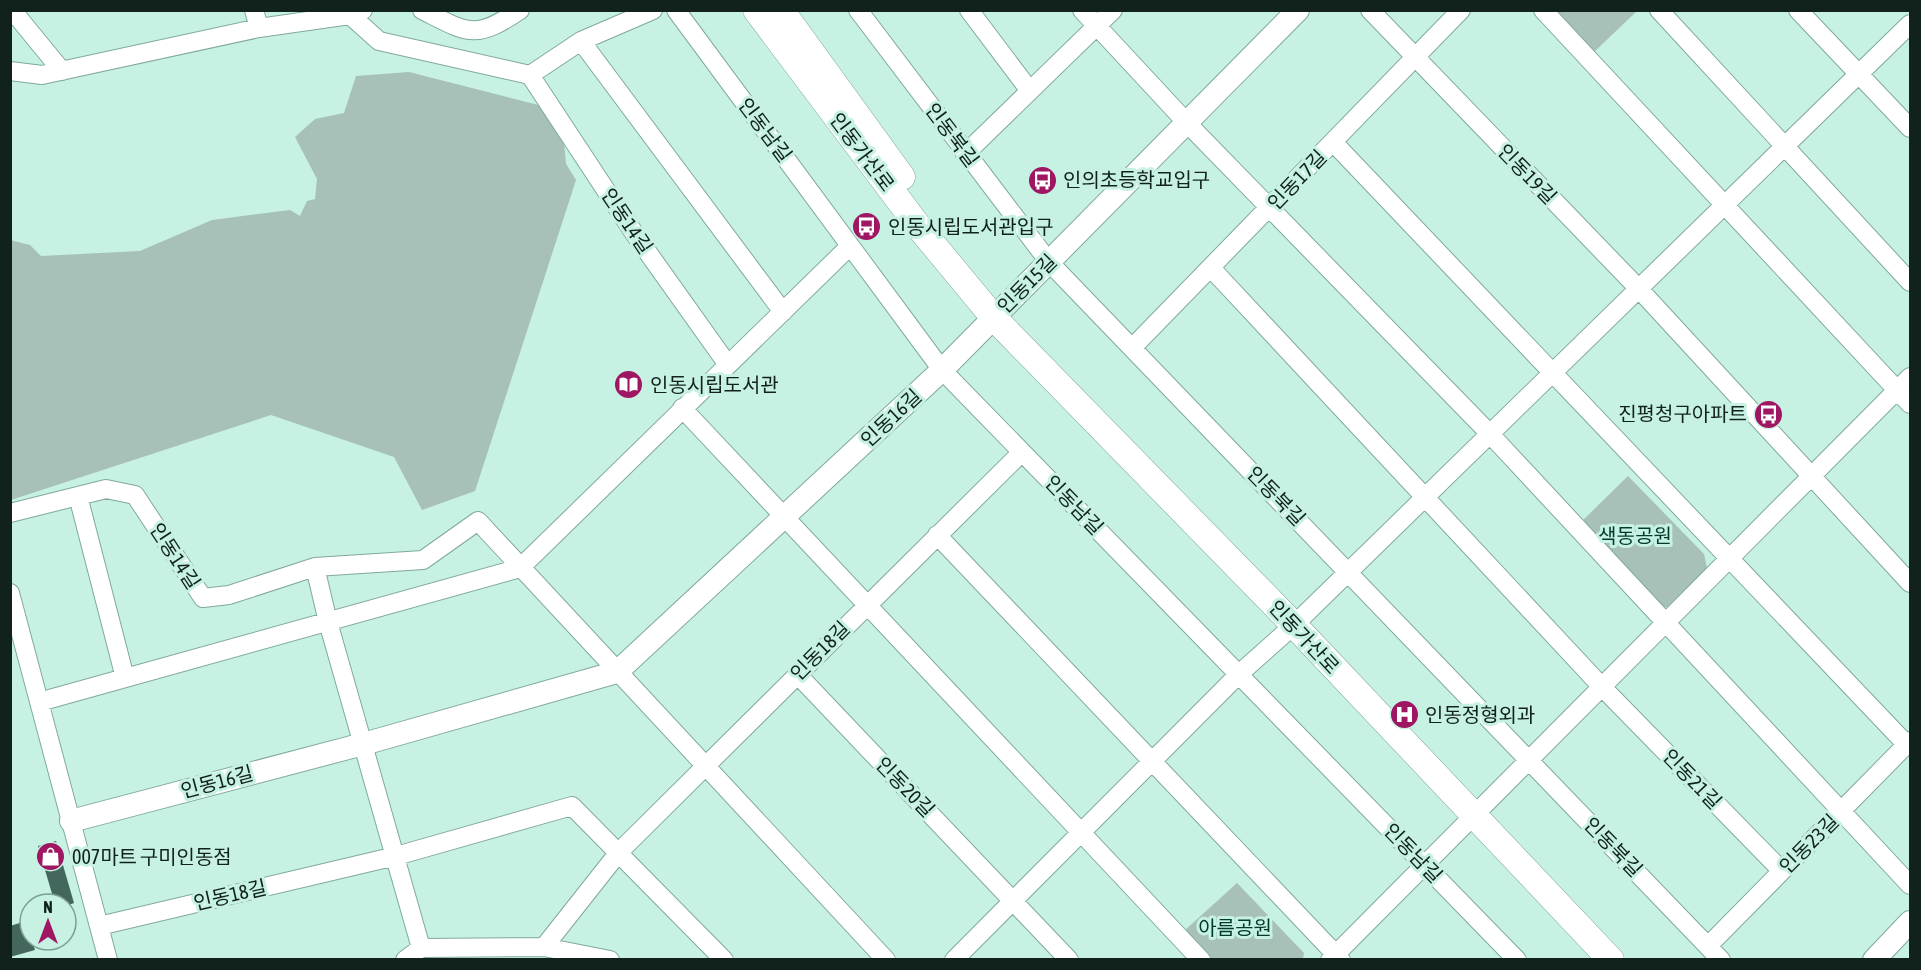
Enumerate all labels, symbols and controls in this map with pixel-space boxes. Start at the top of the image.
street label: 인동남길 [734,93,797,166]
street label: 인동북길 [921,98,984,171]
street label: 인동가산로 [826,108,899,195]
street label: 인동19길 [1493,139,1561,208]
street label: 인동17길 [1263,145,1331,214]
bus stop icon: 인의초등학교입구 [1026,164,1058,196]
place label: 인의초등학교입구 [1063,168,1210,191]
street label: 인동14길 [597,184,658,258]
bus stop icon: 인동시립도서관입구 [851,211,883,243]
place label: 인동시립도서관입구 [888,215,1054,238]
street label: 인동15길 [992,249,1061,318]
library icon: 인동시립도서관 [613,369,645,401]
place label: 인동시립도서관 [650,373,779,396]
street label: 인동16길 [856,384,926,451]
bus stop icon: 진평청구아파트 [1752,398,1784,430]
place label: 진평청구아파트 [1618,402,1747,425]
street label: 인동북길 [1243,461,1310,530]
street label: 인동남길 [1041,470,1108,539]
street label: 인동14길 [146,518,205,593]
park label: 색동공원 [1598,524,1672,547]
street label: 인동가산로 [1265,595,1344,678]
street label: 인동18길 [785,616,854,685]
hospital icon: 인동정형외과 [1388,699,1420,731]
place label: 인동정형외과 [1425,703,1535,726]
street label: 인동21길 [1658,744,1726,813]
street label: 인동20길 [871,752,939,821]
street label: 인동16길 [178,761,256,802]
street label: 인동23길 [1774,809,1843,878]
street label: 인동북길 [1580,812,1647,881]
street label: 인동남길 [1380,818,1447,887]
shop icon: 007마트 구미인동점 [35,841,67,873]
place label: 007마트 구미인동점 [72,845,232,868]
street label: 인동18길 [191,875,269,914]
north arrow [18,892,78,952]
text: N [43,898,53,916]
park label: 아름공원 [1198,916,1272,939]

